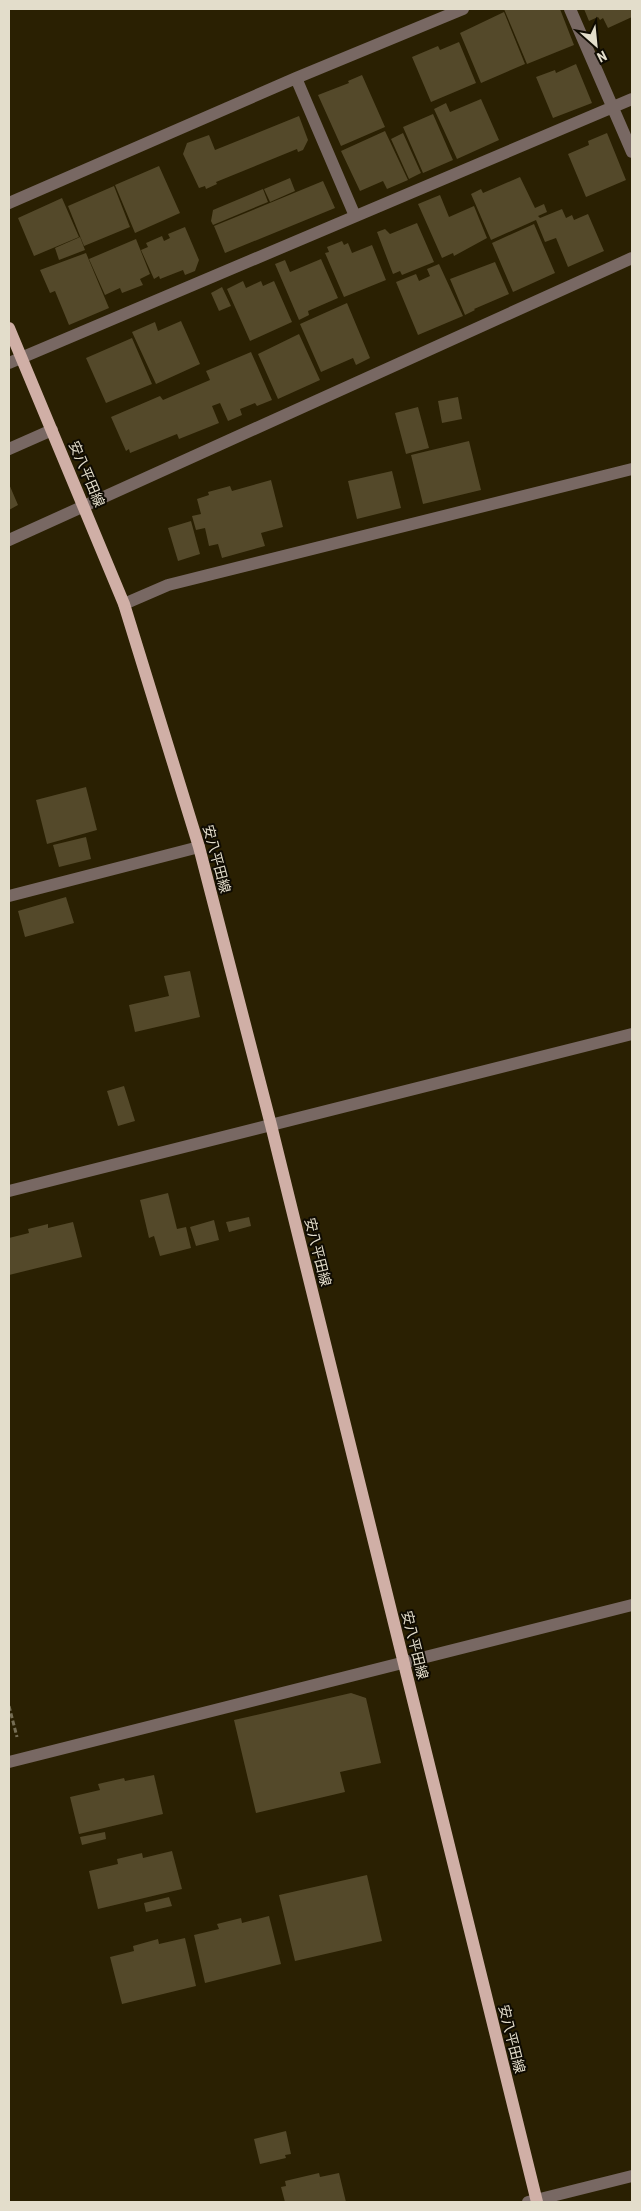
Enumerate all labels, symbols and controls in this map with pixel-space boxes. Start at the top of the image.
north arrow [571,20,621,70]
text: N [594,48,609,66]
street label: 安八平田線 [66,439,108,509]
street label: 安八平田線 [200,823,234,895]
street label: 安八平田線 [302,1216,334,1288]
street label: 安八平田線 [399,1609,431,1681]
street label: 安八平田線 [496,2003,528,2075]

